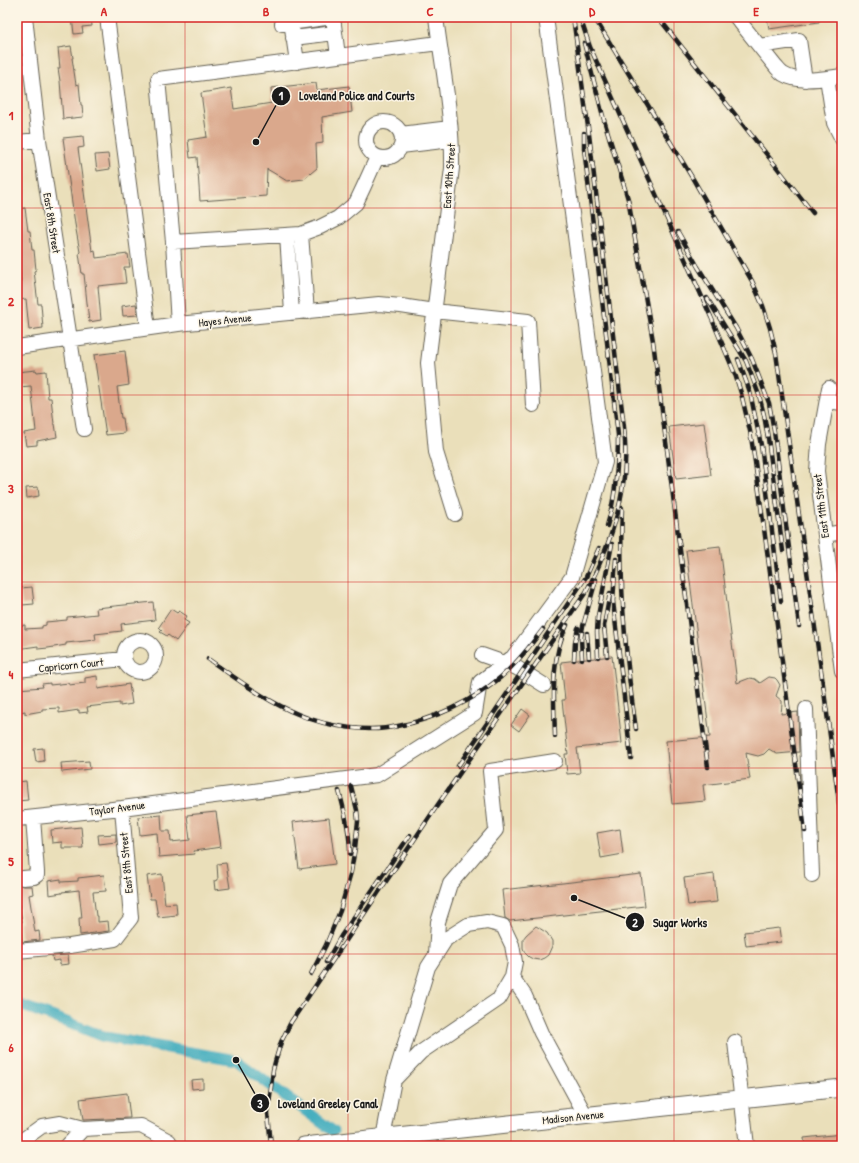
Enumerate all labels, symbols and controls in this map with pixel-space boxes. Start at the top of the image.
text: A [101,2,108,20]
text: B [263,2,270,20]
text: C [426,2,434,20]
text: D [589,2,596,20]
text: E [753,2,759,20]
callout: Loveland Police and Courts [271,84,423,108]
text: 1 [279,87,284,104]
text: Loveland Police and Courts [299,87,415,104]
text: 1 [9,106,14,124]
street label: East 10th Street [440,143,458,209]
street label: East 8th Street [40,192,64,254]
text: 2 [8,292,15,310]
street label: Hayes Avenue [198,310,253,330]
street label: East 11th Street [810,473,832,539]
text: 3 [8,479,14,497]
street label: Capricorn Court [38,655,104,675]
text: 4 [9,665,14,683]
street label: Taylor Avenue [88,798,146,818]
street label: East 8th Street [116,832,136,894]
text: 5 [8,852,14,870]
callout: Sugar Works [625,910,716,934]
text: 2 [632,914,638,931]
text: Sugar Works [653,914,707,932]
text: 6 [8,1038,14,1056]
callout: Loveland Greeley Canal [250,1091,386,1115]
text: 3 [257,1095,263,1112]
text: Loveland Greeley Canal [278,1095,379,1113]
street label: Madison Avenue [542,1107,605,1127]

